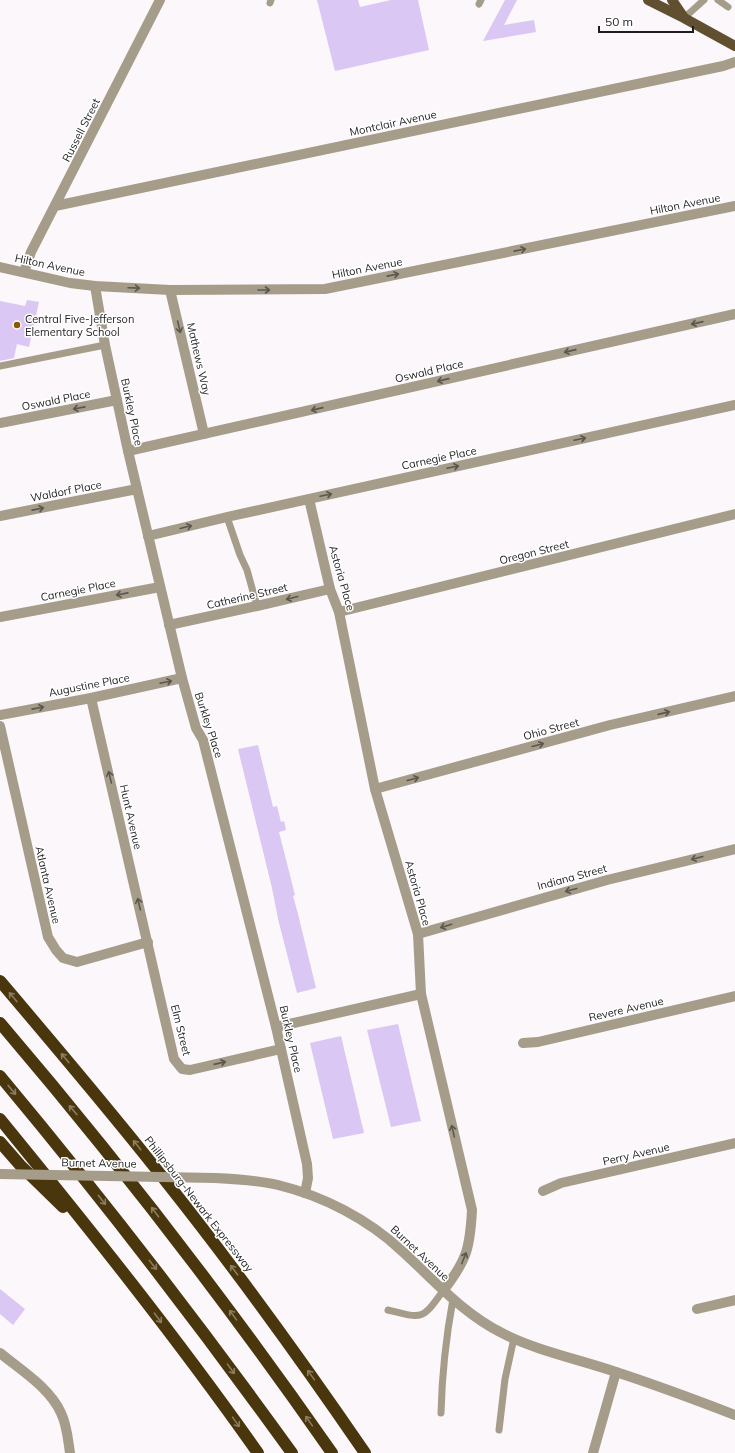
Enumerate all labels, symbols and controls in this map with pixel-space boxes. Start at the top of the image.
scale bar [599,8,693,34]
text: 50 m [605,14,633,29]
street label: Russell Street [59,96,103,164]
street label: Montclair Avenue [348,107,438,139]
street label: Hilton Avenue [649,190,721,218]
one-way arrow [513,245,526,253]
street label: Hilton Avenue [14,251,86,279]
street label: Hilton Avenue [331,254,403,282]
one-way arrow [386,271,399,279]
one-way arrow [127,284,140,292]
one-way arrow [257,286,270,294]
place label: Central Five-Jefferson Elementary School [25,312,134,339]
one-way arrow [691,319,704,327]
marker: Central Five-Jefferson Elementary School [12,320,22,330]
one-way arrow [176,321,183,334]
street label: Mathews Way [184,321,214,397]
one-way arrow [564,348,577,356]
street label: Oswald Place [393,356,465,386]
street label: Burkley Place [118,377,146,447]
one-way arrow [437,377,450,384]
street label: Oswald Place [20,386,92,414]
one-way arrow [73,404,86,412]
one-way arrow [310,405,323,413]
one-way arrow [574,435,587,443]
street label: Carnegie Place [400,443,478,473]
one-way arrow [447,463,460,471]
street label: Waldorf Place [29,477,103,505]
one-way arrow [320,491,333,499]
one-way arrow [31,504,44,512]
one-way arrow [179,522,192,530]
street label: Oregon Street [498,537,570,567]
street label: Astoria Place [326,544,358,612]
street label: Carnegie Place [39,576,117,604]
street label: Catherine Street [205,580,289,612]
one-way arrow [116,590,129,598]
one-way arrow [286,594,299,602]
street label: Augustine Place [47,670,131,700]
one-way arrow [159,677,172,685]
street label: Burkley Place [192,690,226,760]
one-way arrow [31,703,44,711]
one-way arrow [657,708,670,716]
street label: Ohio Street [522,715,581,743]
one-way arrow [531,741,544,748]
one-way arrow [105,771,113,784]
one-way arrow [406,775,419,782]
street label: Hunt Avenue [117,783,145,851]
street label: Atlanta Avenue [32,845,64,925]
one-way arrow [691,855,704,863]
street label: Astoria Place [402,859,434,927]
street label: Indiana Street [536,861,608,893]
one-way arrow [565,887,578,894]
one-way arrow [135,897,143,910]
one-way arrow [440,923,453,930]
one-way arrow [9,992,18,1003]
street label: Revere Avenue [587,994,665,1024]
street label: Elm Street [168,1003,194,1057]
street label: Burkley Place [276,1004,306,1074]
one-way arrow [60,1053,69,1063]
one-way arrow [213,1059,226,1067]
one-way arrow [8,1085,17,1096]
one-way arrow [69,1105,78,1116]
one-way arrow [449,1125,457,1138]
street label: Phillipsburg-Newark Expressway [142,1133,256,1275]
one-way arrow [132,1140,141,1151]
street label: Perry Avenue [601,1140,671,1168]
street label: Burnet Avenue [61,1155,137,1171]
one-way arrow [98,1195,106,1206]
one-way arrow [150,1207,159,1218]
street label: Burnet Avenue [388,1222,452,1284]
one-way arrow [461,1253,468,1265]
one-way arrow [149,1260,157,1271]
one-way arrow [230,1265,238,1276]
one-way arrow [229,1310,238,1321]
one-way arrow [154,1312,163,1323]
one-way arrow [227,1364,235,1375]
one-way arrow [307,1370,315,1381]
one-way arrow [232,1416,240,1427]
one-way arrow [305,1416,313,1427]

